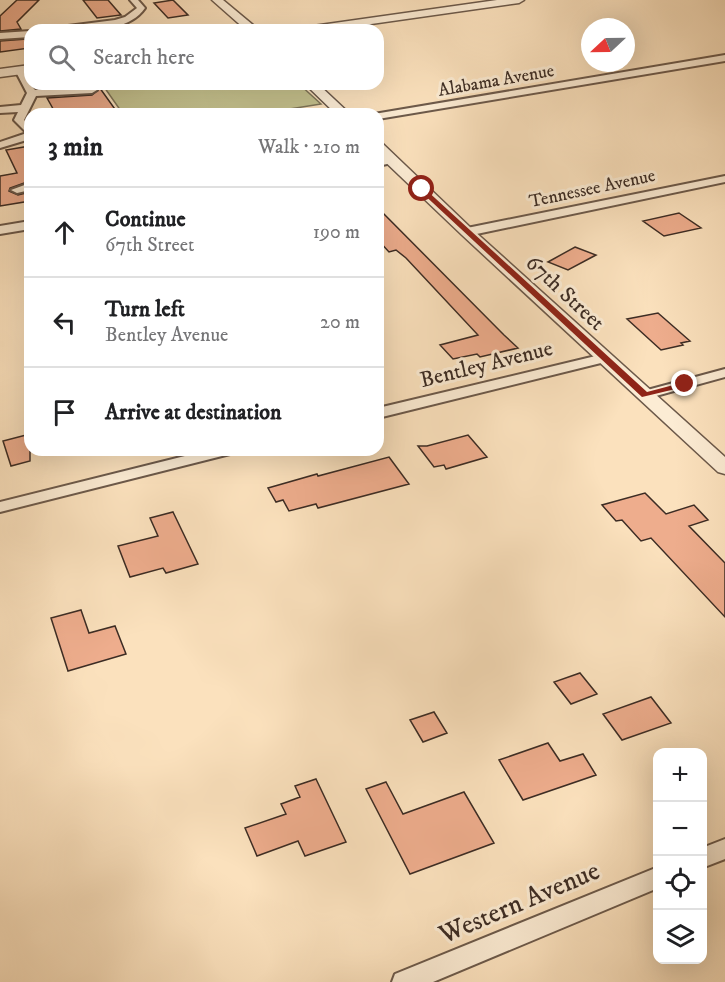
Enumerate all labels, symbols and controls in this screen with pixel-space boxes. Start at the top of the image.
north arrow [581,18,635,72]
search box [24,24,384,90]
icon: search [45,41,78,74]
text: Search here [93,44,195,71]
street label: Alabama Avenue [436,60,556,102]
text: 3 min [48,131,103,164]
text: Walk · 210 m [258,135,360,160]
street label: Tennessee Avenue [527,165,657,213]
route start [408,175,434,201]
text: Continue [105,206,186,233]
icon: ahead [48,216,81,249]
text: 190 m [313,220,360,245]
text: 67th Street [105,233,194,258]
street label: 67th Street [520,250,610,337]
text: Turn left [105,296,185,323]
icon: left [48,306,81,339]
text: 20 m [320,310,360,335]
text: Bentley Avenue [105,323,228,348]
street label: Bentley Avenue [417,335,555,394]
route end [671,370,697,396]
icon: arrive [48,396,81,429]
text: Arrive at destination [105,399,282,426]
map controls [653,748,707,964]
button: + [653,748,707,802]
button: − [653,802,707,856]
street label: Western Avenue [433,854,605,952]
button: locate [653,856,707,910]
button: layers [653,910,707,964]

